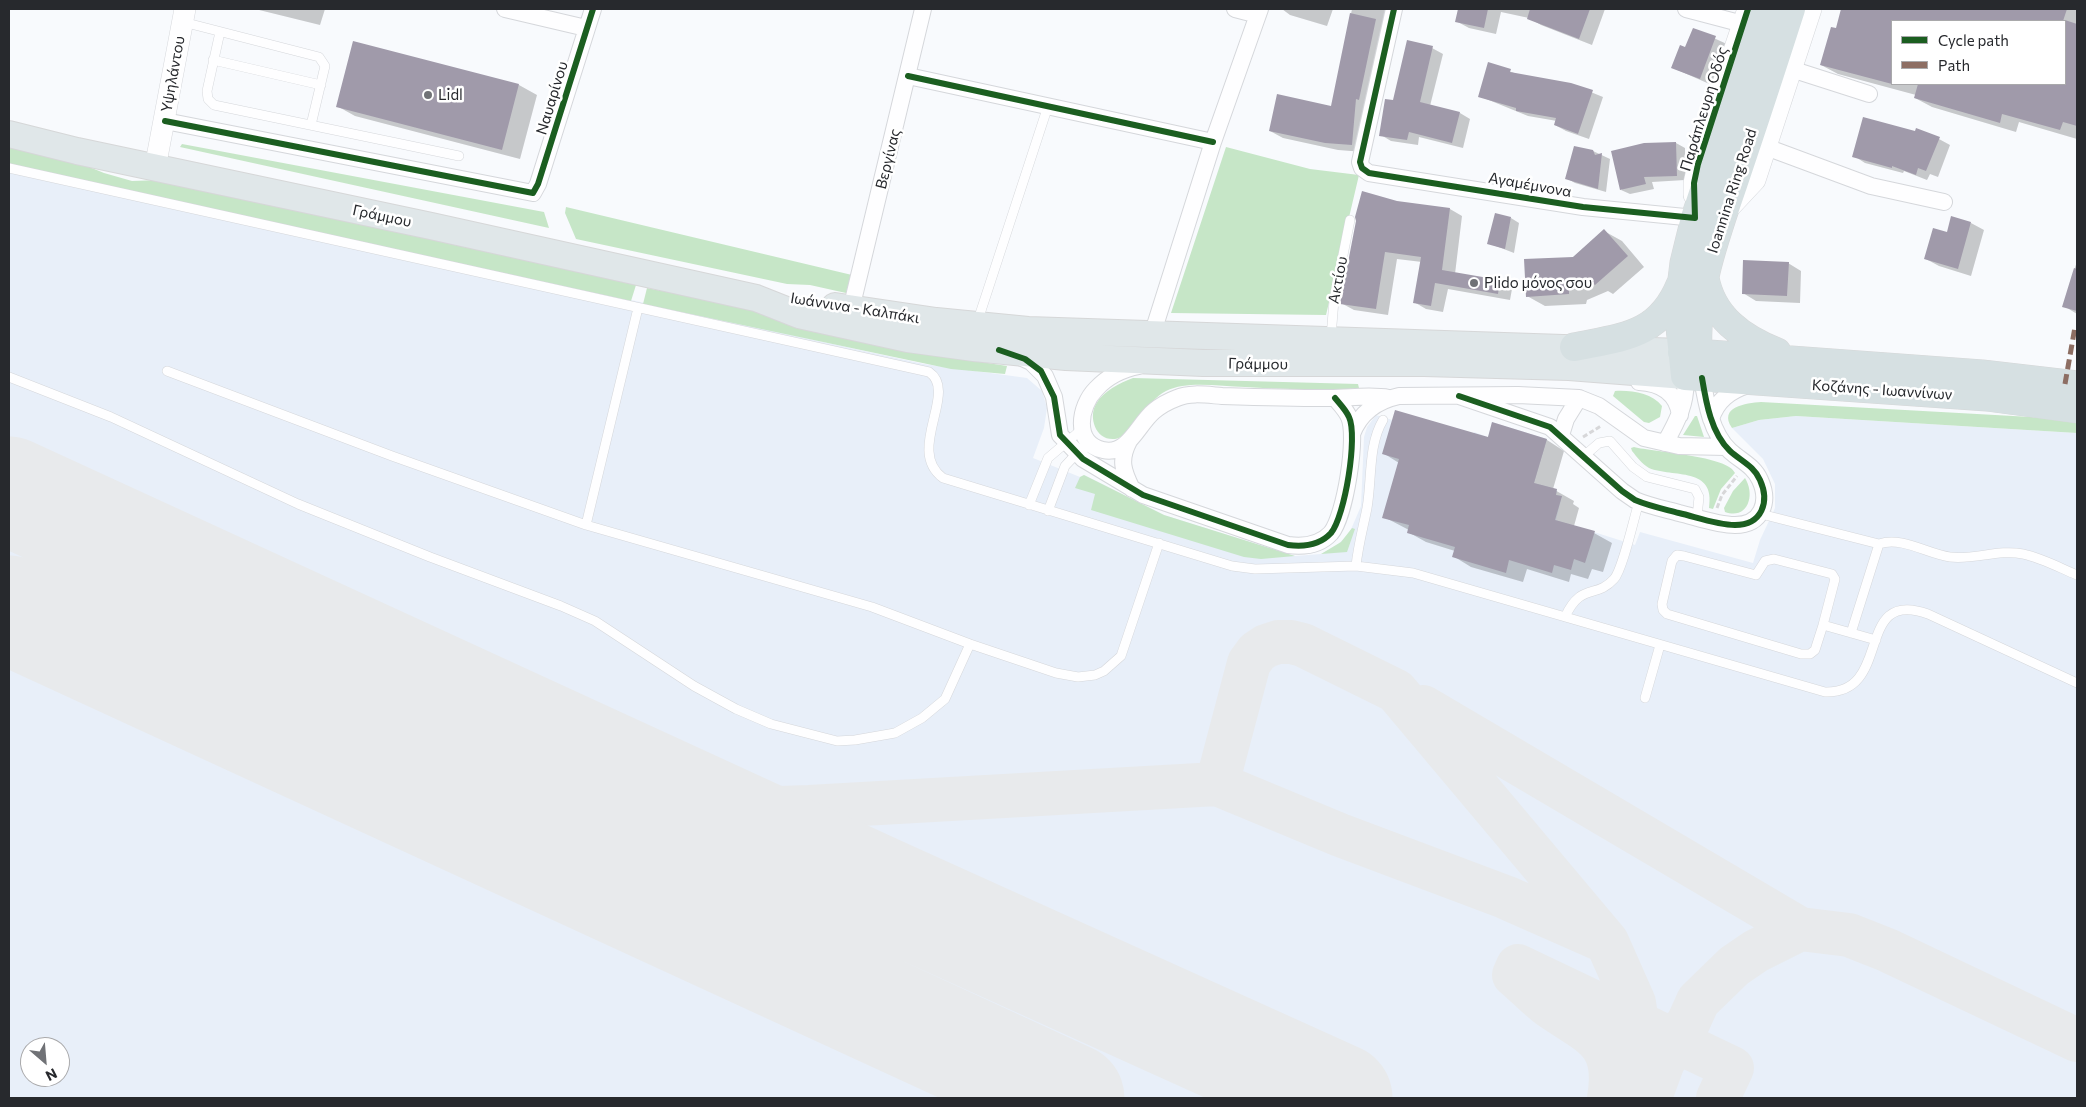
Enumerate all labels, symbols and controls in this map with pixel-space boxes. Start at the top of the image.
legend [1891,20,2066,85]
text: Cycle path [1938,31,2009,49]
street label: Υψηλάντου [157,34,189,114]
street label: Παράπλευρη Οδός [1677,45,1731,173]
text: Path [1938,56,1970,74]
street label: Ναυαρίνου [532,59,572,137]
place label: Lidl [438,86,463,104]
marker: Lidl [422,89,434,101]
street label: Ioannina Ring Road [1703,126,1761,256]
street label: Βεργίνας [872,127,904,191]
street label: Αγαμέμνονα [1487,169,1573,201]
street label: Γράμμου [351,201,413,231]
street label: Ακτίου [1325,255,1351,305]
place label: Plido μόνος σου [1484,274,1592,292]
marker: Plido μόνος σου [1468,277,1480,289]
street label: Ιωάννινα - Καλπάκι [789,289,921,327]
street label: Γράμμου [1228,354,1288,374]
street label: Κοζάνης - Ιωαννίνων [1811,376,1953,404]
north arrow [20,1037,70,1087]
text: N [43,1065,60,1085]

